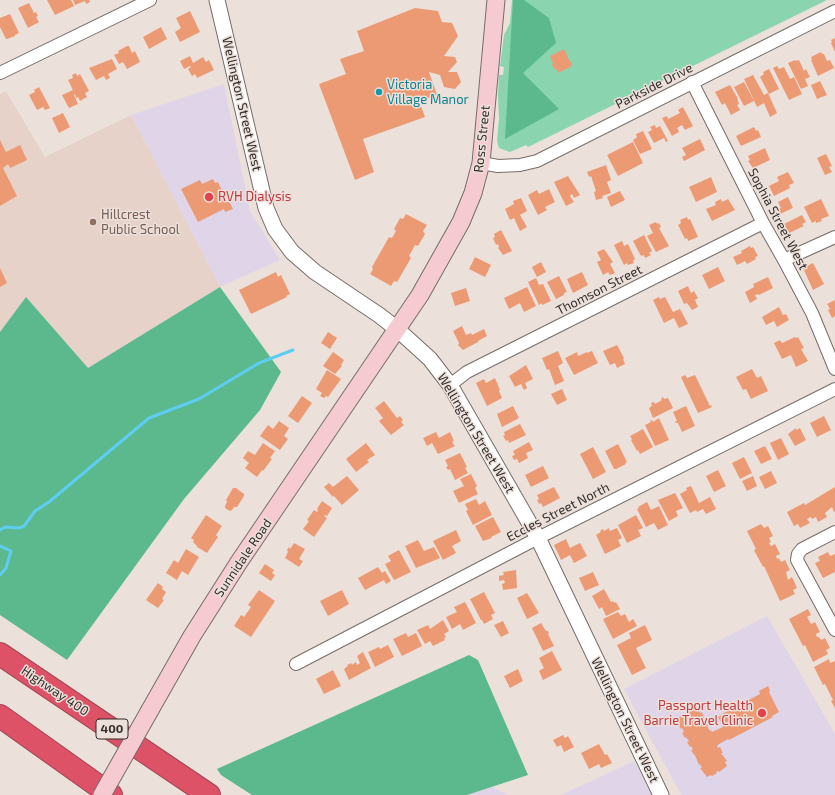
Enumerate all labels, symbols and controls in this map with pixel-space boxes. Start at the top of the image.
street label: Wellington Street West [219,35,265,173]
street label: Parkside Drive [613,60,695,112]
place label: Victoria Village Manor [387,77,469,108]
marker: Victoria Village Manor [374,87,384,97]
street label: Ross Street [471,105,493,173]
street label: Sophia Street West [745,166,811,272]
place label: RVH Dialysis [218,189,291,205]
marker: RVH Dialysis [203,191,215,203]
place label: Hillcrest Public School [101,207,180,238]
marker: Hillcrest Public School [88,217,98,227]
street label: Thomson Street [553,262,645,318]
street label: Wellington Street West [434,370,518,496]
street label: Eccles Street North [504,479,612,545]
street label: Sunnidale Road [211,516,275,600]
street label: Wellington Street West [588,655,662,785]
street label: Highway 400 [18,663,92,719]
place label: Passport Health Barrie Travel Clinic [643,698,753,729]
marker: Passport Health Barrie Travel Clinic [756,707,768,719]
road number: 400 [96,719,128,739]

